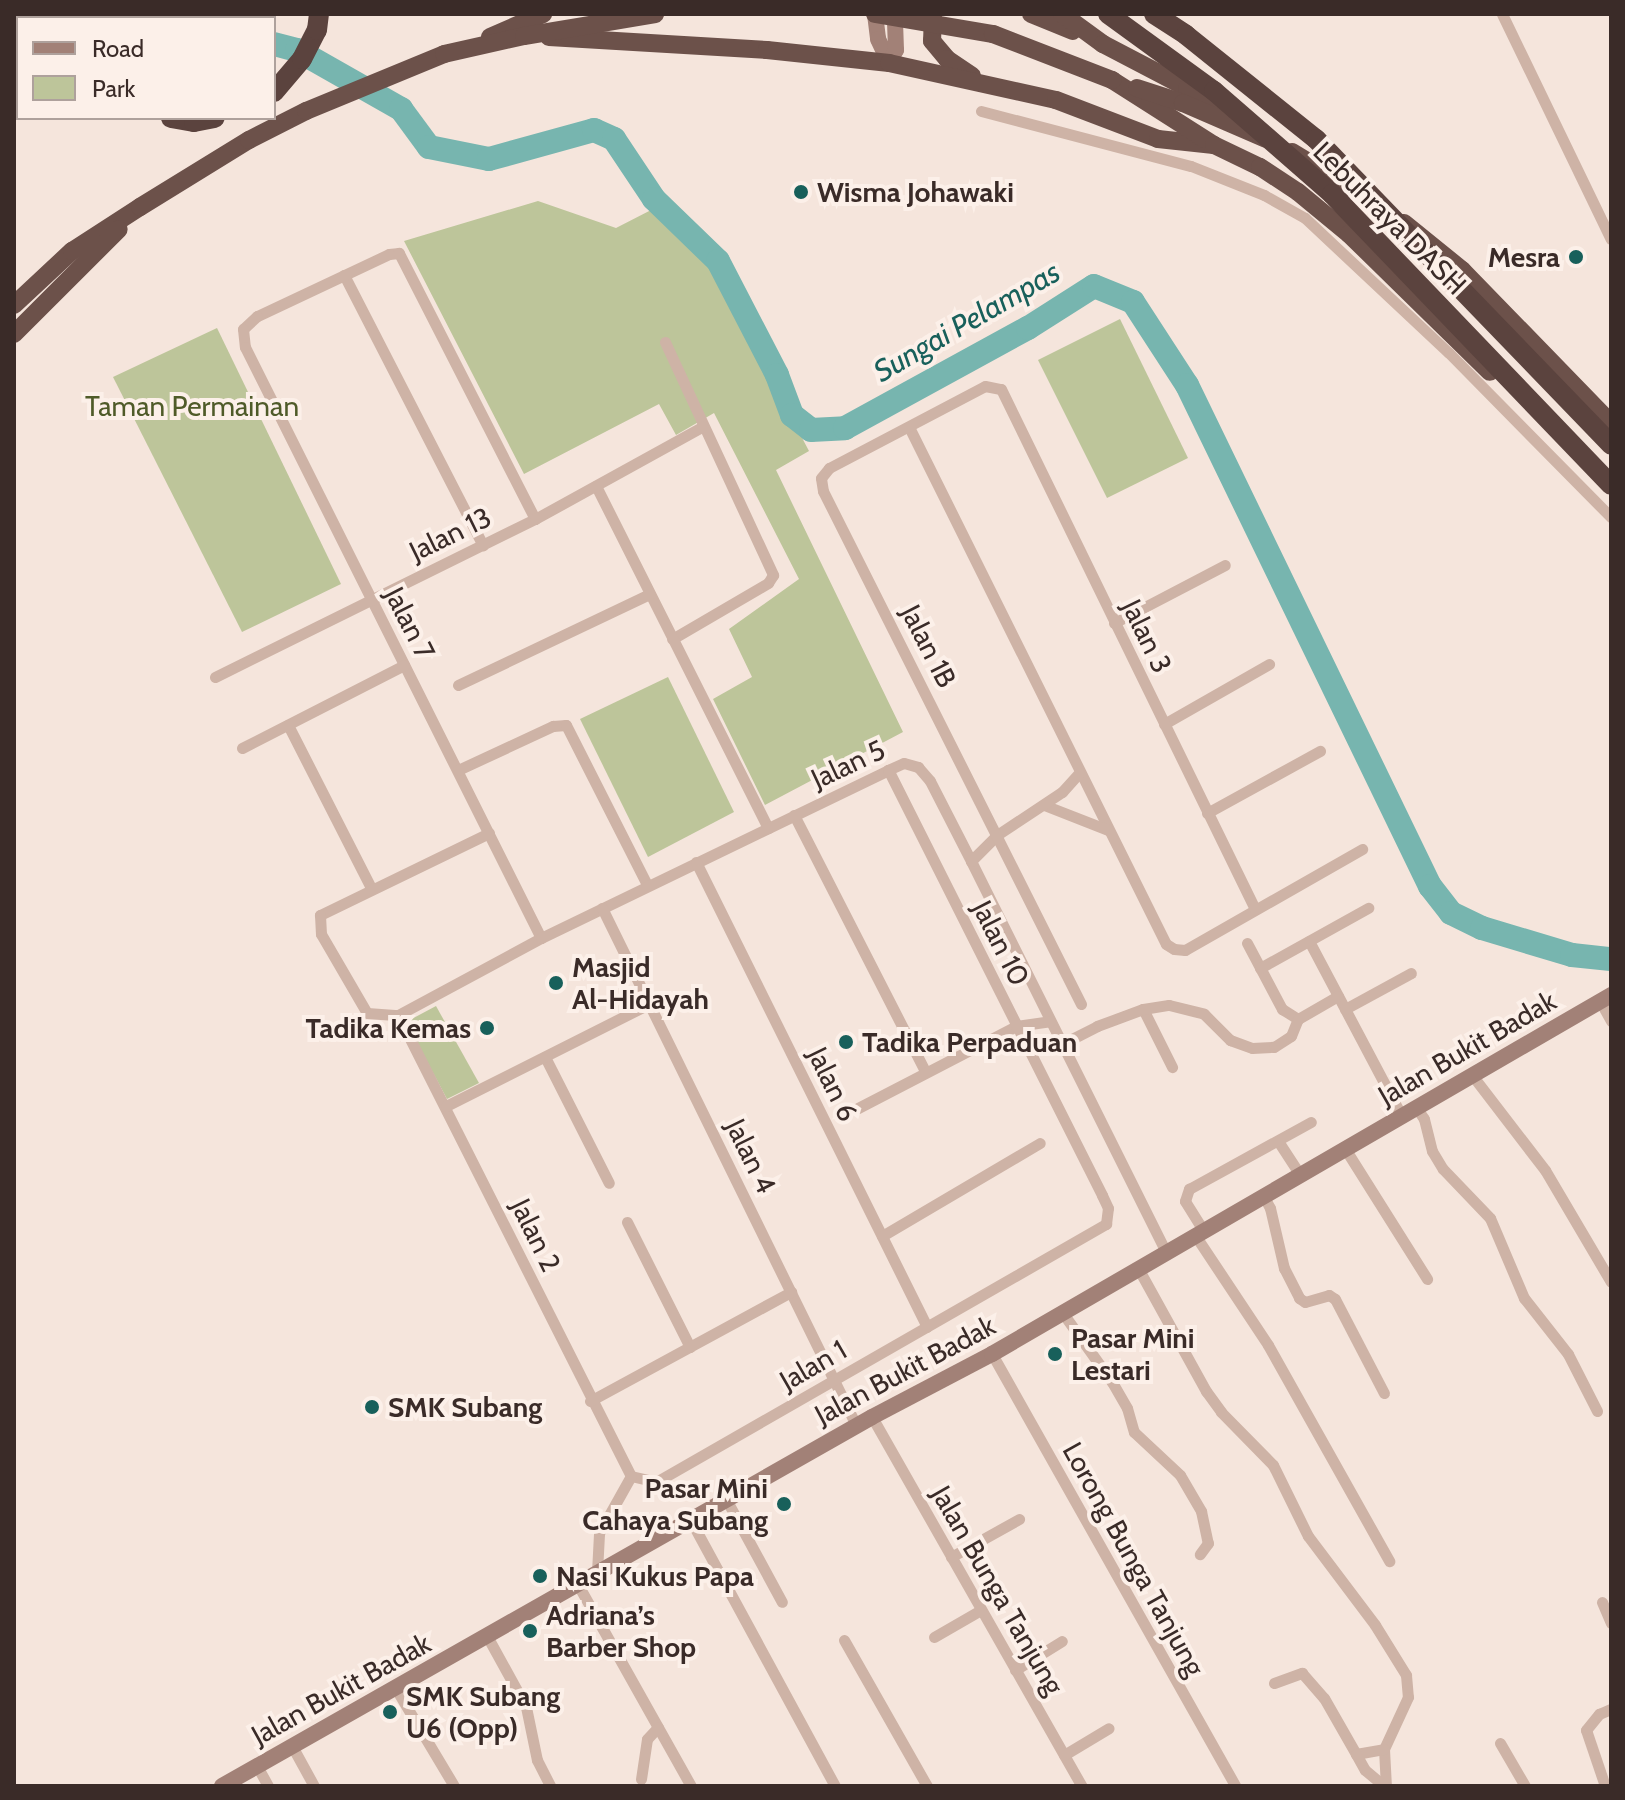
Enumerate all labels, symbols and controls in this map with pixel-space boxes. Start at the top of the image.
legend [16,16,276,120]
text: Road [92,34,144,63]
text: Park [92,74,135,103]
street label: Lebuhraya DASH [1307,135,1473,301]
place label: Wisma Johawaki [817,175,1014,209]
marker: Wisma Johawaki [792,183,810,201]
place label: Mesra [1488,240,1560,274]
marker: Mesra [1567,248,1585,266]
water label: Sungai Pelampas [867,254,1067,390]
park label: Taman Permainan [85,389,299,423]
street label: Jalan 13 [404,500,496,568]
street label: Jalan 7 [378,581,442,665]
street label: Jalan 3 [1115,594,1179,678]
street label: Jalan 1B [894,599,964,693]
street label: Jalan 5 [806,732,890,796]
street label: Jalan 10 [965,895,1037,991]
place label: Masjid Al-Hidayah [572,950,709,1016]
marker: Masjid Al-Hidayah [547,974,565,992]
street label: Jalan Bukit Badak [1372,984,1562,1112]
place label: Tadika Kemas [306,1011,471,1045]
marker: Tadika Kemas [478,1019,496,1037]
place label: Tadika Perpaduan [862,1025,1077,1059]
marker: Tadika Perpaduan [837,1033,855,1051]
street label: Jalan 6 [801,1041,865,1127]
street label: Jalan 4 [719,1113,783,1199]
street label: Jalan 2 [504,1193,568,1277]
street label: Jalan Bukit Badak [809,1308,1001,1432]
place label: Pasar Mini Lestari [1071,1321,1195,1387]
street label: Jalan 1 [774,1333,852,1397]
marker: Pasar Mini Lestari [1046,1345,1064,1363]
place label: SMK Subang [388,1390,542,1424]
marker: SMK Subang [363,1398,381,1416]
street label: Lorong Bunga Tanjung [1056,1436,1212,1682]
place label: Pasar Mini Cahaya Subang [582,1471,768,1537]
street label: Jalan Bunga Tanjung [925,1480,1071,1700]
marker: Pasar Mini Cahaya Subang [775,1495,793,1513]
place label: Nasi Kukus Papa [556,1559,754,1593]
marker: Nasi Kukus Papa [531,1567,549,1585]
place label: Adriana’s Barber Shop [546,1598,696,1664]
marker: Adriana’s Barber Shop [521,1622,539,1640]
street label: Jalan Bukit Badak [246,1626,436,1752]
place label: SMK Subang U6 (Opp) [406,1679,560,1745]
marker: SMK Subang U6 (Opp) [381,1703,399,1721]

